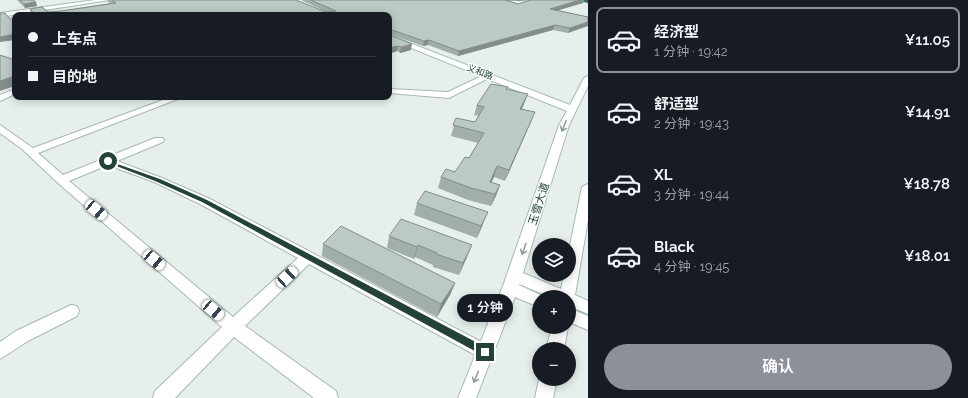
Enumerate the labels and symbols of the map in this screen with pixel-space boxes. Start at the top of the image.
street label: 义和路 [466,62,494,82]
one-way arrow [560,119,568,131]
route start [99,152,117,170]
street label: 玉雪大道 [526,181,552,227]
car [83,198,109,222]
one-way arrow [519,243,527,255]
car [141,248,167,272]
car [274,264,300,290]
callout: 1 分钟 [457,294,513,322]
car [200,298,226,322]
route end [476,343,494,361]
one-way arrow [471,370,479,382]

